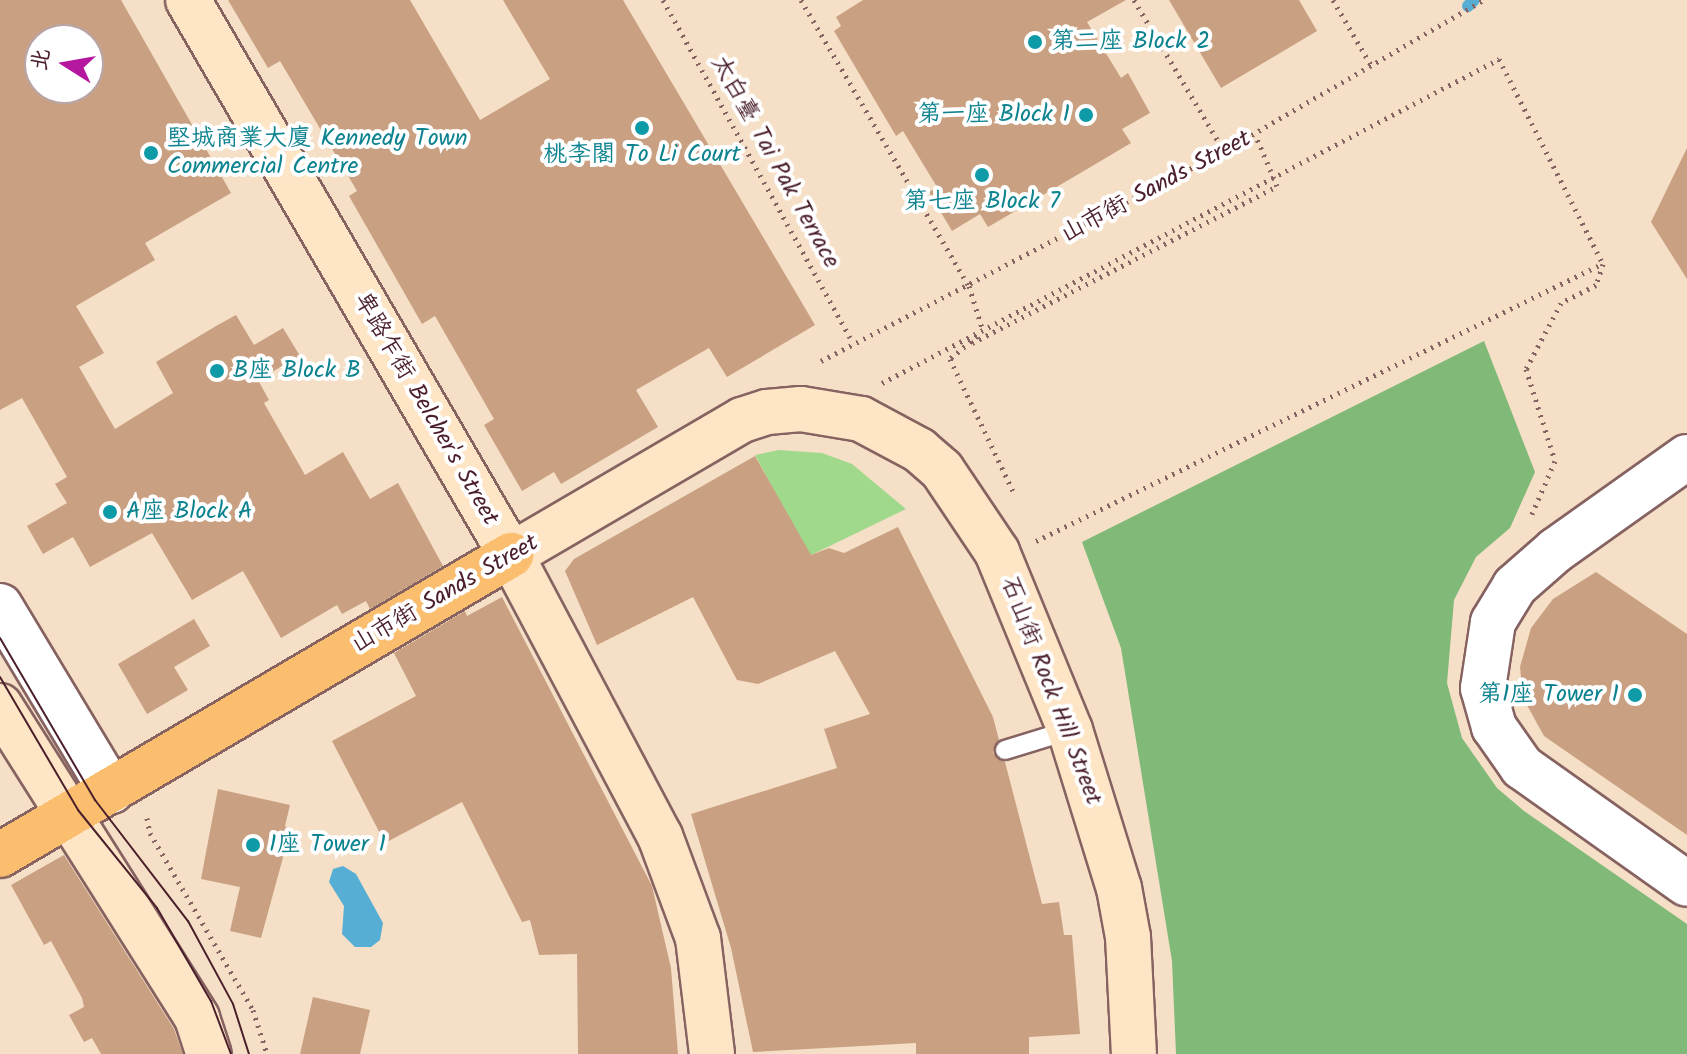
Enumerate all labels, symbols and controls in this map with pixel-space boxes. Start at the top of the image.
north arrow [24,24,104,104]
place label: 第二座 Block 2 [1051,28,1210,56]
marker: 第二座 Block 2 [1026,33,1044,51]
text: 北 [23,46,61,74]
street label: 太白臺 Tai Pak Terrace [705,51,845,273]
place label: 第一座 Block 1 [917,101,1070,129]
marker: 第一座 Block 1 [1077,106,1095,124]
marker: 桃李閣 To Li Court [633,119,651,137]
place label: 堅城商業大廈 Kennedy Town Commercial Centre [167,125,468,181]
street label: 山市街 Sands Street [1056,125,1256,249]
place label: 桃李閣 To Li Court [543,141,741,169]
marker: 堅城商業大廈 Kennedy Town Commercial Centre [142,144,160,162]
marker: 第七座 Block 7 [973,166,991,184]
place label: 第七座 Block 7 [904,188,1060,216]
street label: 卑路乍街 Belcher's Street [348,287,504,531]
place label: B座 Block B [233,357,361,385]
marker: B座 Block B [208,362,226,380]
place label: A座 Block A [126,498,252,526]
marker: A座 Block A [101,503,119,521]
street label: 山市街 Sands Street [346,529,544,659]
street label: 石山街 Rock Hill Street [994,573,1108,809]
place label: 第1座 Tower 1 [1478,681,1619,709]
marker: 第1座 Tower 1 [1626,686,1644,704]
place label: 1座 Tower 1 [269,831,386,859]
marker: 1座 Tower 1 [244,836,262,854]

